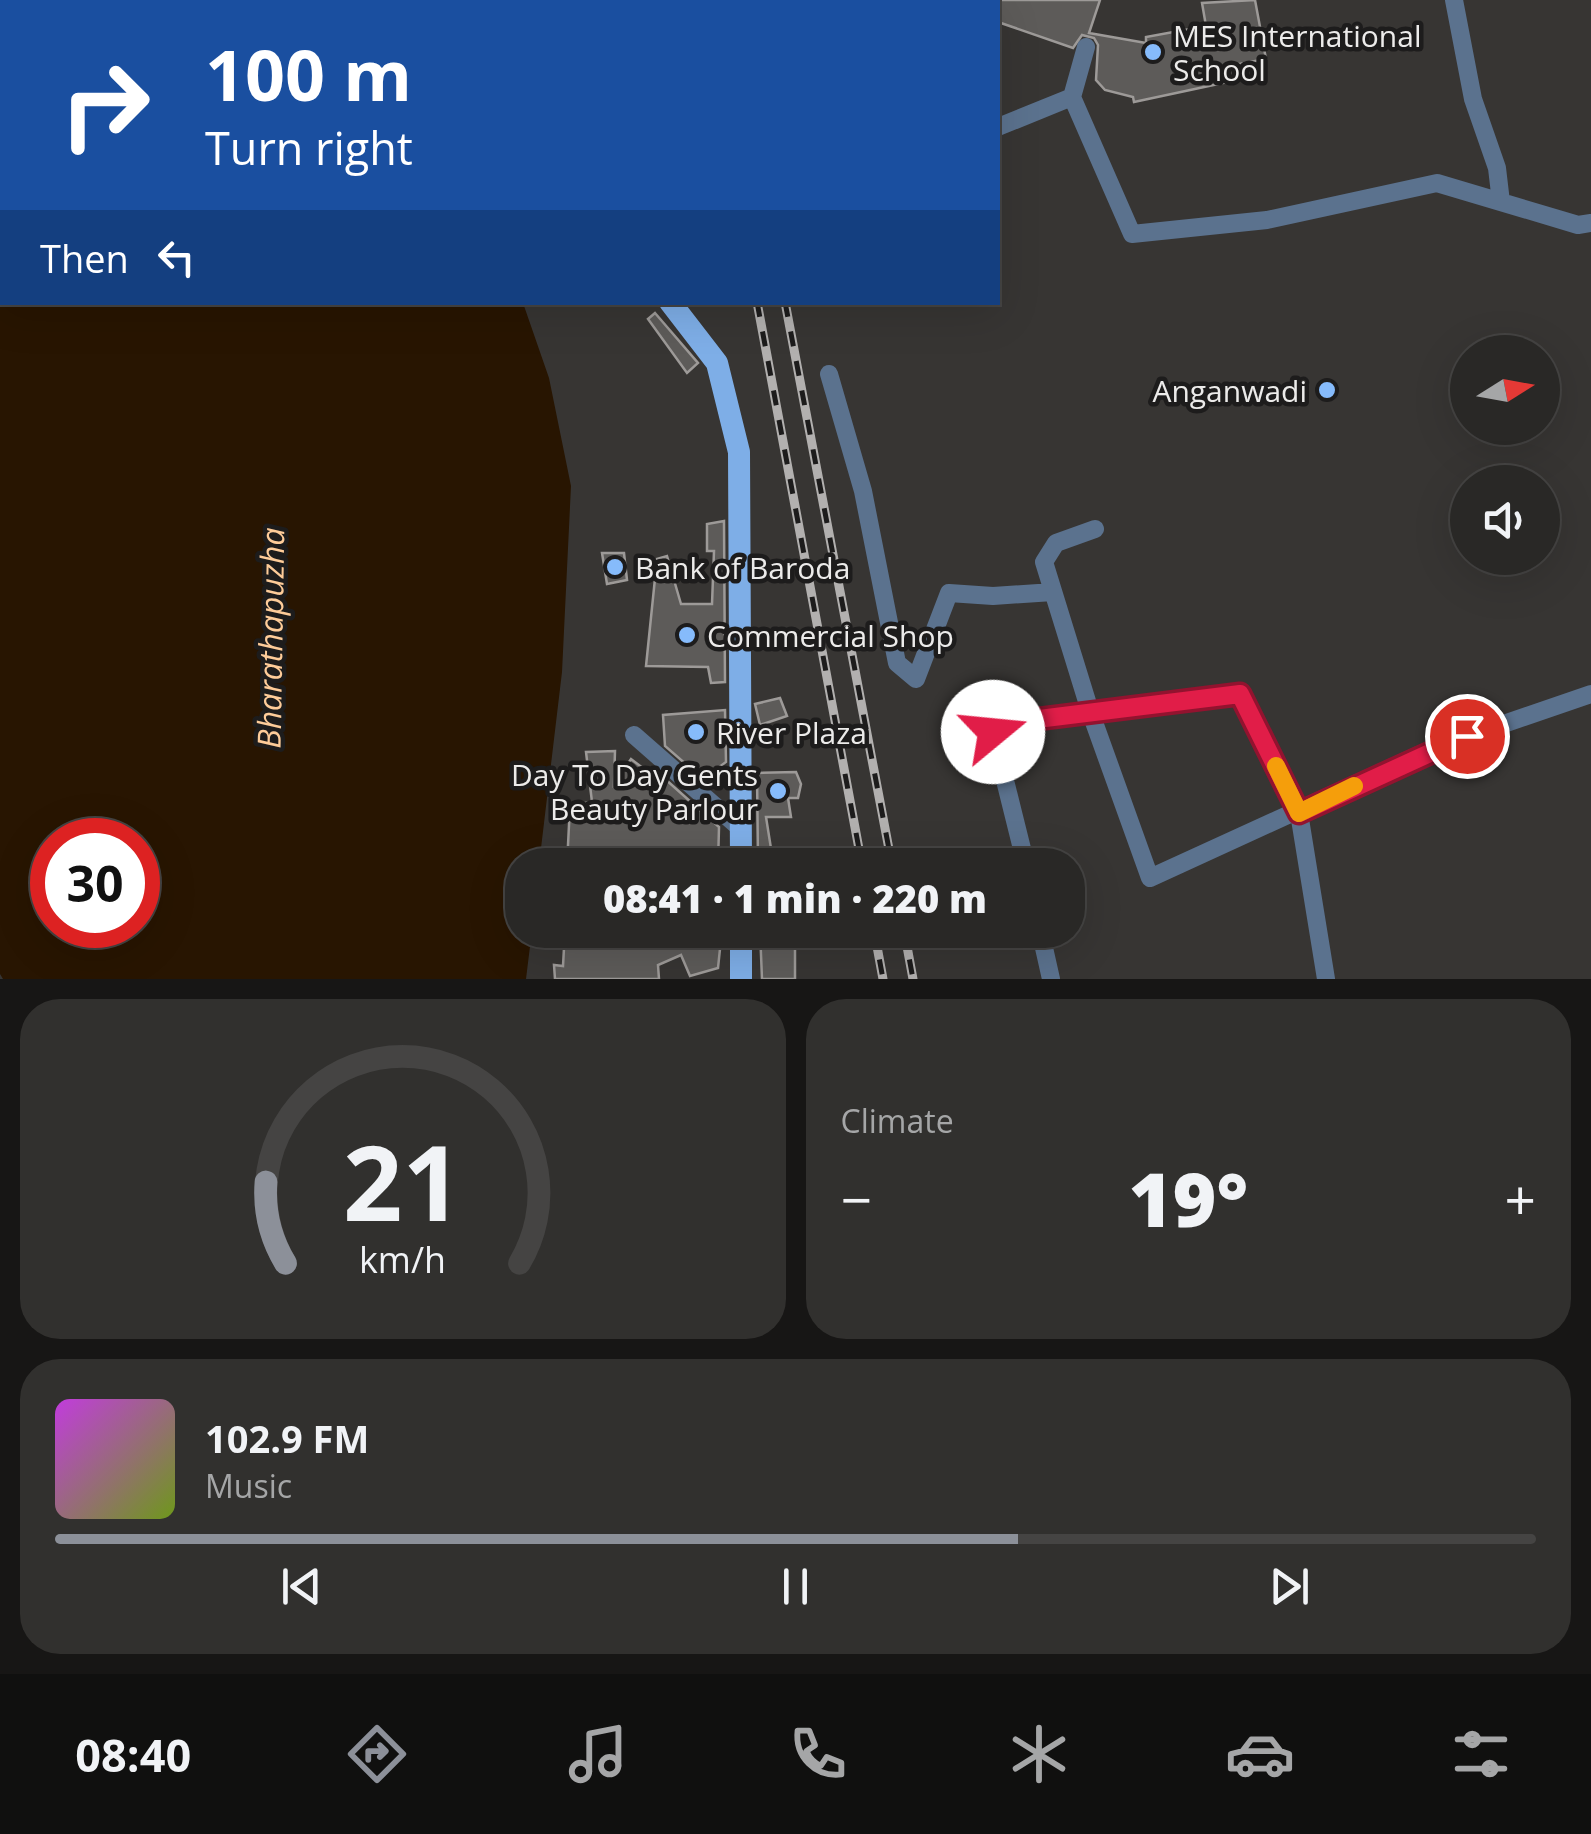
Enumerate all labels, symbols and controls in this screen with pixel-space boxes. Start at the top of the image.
place label: MES International School [1173,15,1422,90]
text: 100 m [205,26,412,122]
icon: right [40,40,170,170]
marker: MES International School [1142,41,1164,63]
text: Turn right [205,117,413,178]
icon: left [149,230,204,285]
text: Then [40,232,129,284]
north arrow [1450,335,1560,445]
map controls [1450,335,1560,575]
place label: Anganwadi [1152,370,1307,411]
marker: Anganwadi [1316,379,1338,401]
button: sound [1450,465,1560,575]
water label: Bharathapuzha [247,527,293,749]
place label: Bank of Baroda [635,547,850,588]
marker: Bank of Baroda [604,556,626,578]
place label: Commercial Shop [707,615,954,656]
marker: Commercial Shop [676,624,698,646]
position arrow [941,680,1045,784]
pin [1425,694,1510,779]
icon: arrive [1440,709,1495,764]
place label: River Plaza [716,712,867,753]
marker: River Plaza [685,721,707,743]
place label: Day To Day Gents Beauty Parlour [511,754,758,829]
marker: Day To Day Gents Beauty Parlour [767,780,789,802]
speed limit sign: 30 [30,818,160,948]
text: 08:41 · 1 min · 220 m [603,872,987,924]
text: Climate [841,1099,954,1142]
text: 21 [343,1110,462,1251]
text: 19° [1128,1147,1248,1249]
text: − [841,1161,872,1236]
text: + [1505,1161,1536,1236]
text: km/h [359,1235,446,1283]
text: 102.9 FM [205,1412,369,1464]
text: Music [205,1464,292,1507]
icon: previous [274,1559,329,1614]
icon: pause [768,1559,823,1614]
icon: next [1262,1559,1317,1614]
icon: directions [342,1719,412,1789]
icon: music [563,1719,633,1789]
icon: phone [783,1719,853,1789]
icon: climate [1004,1719,1074,1789]
icon: car [1225,1719,1295,1789]
icon: filters [1446,1719,1516,1789]
text: 08:40 [75,1724,191,1785]

